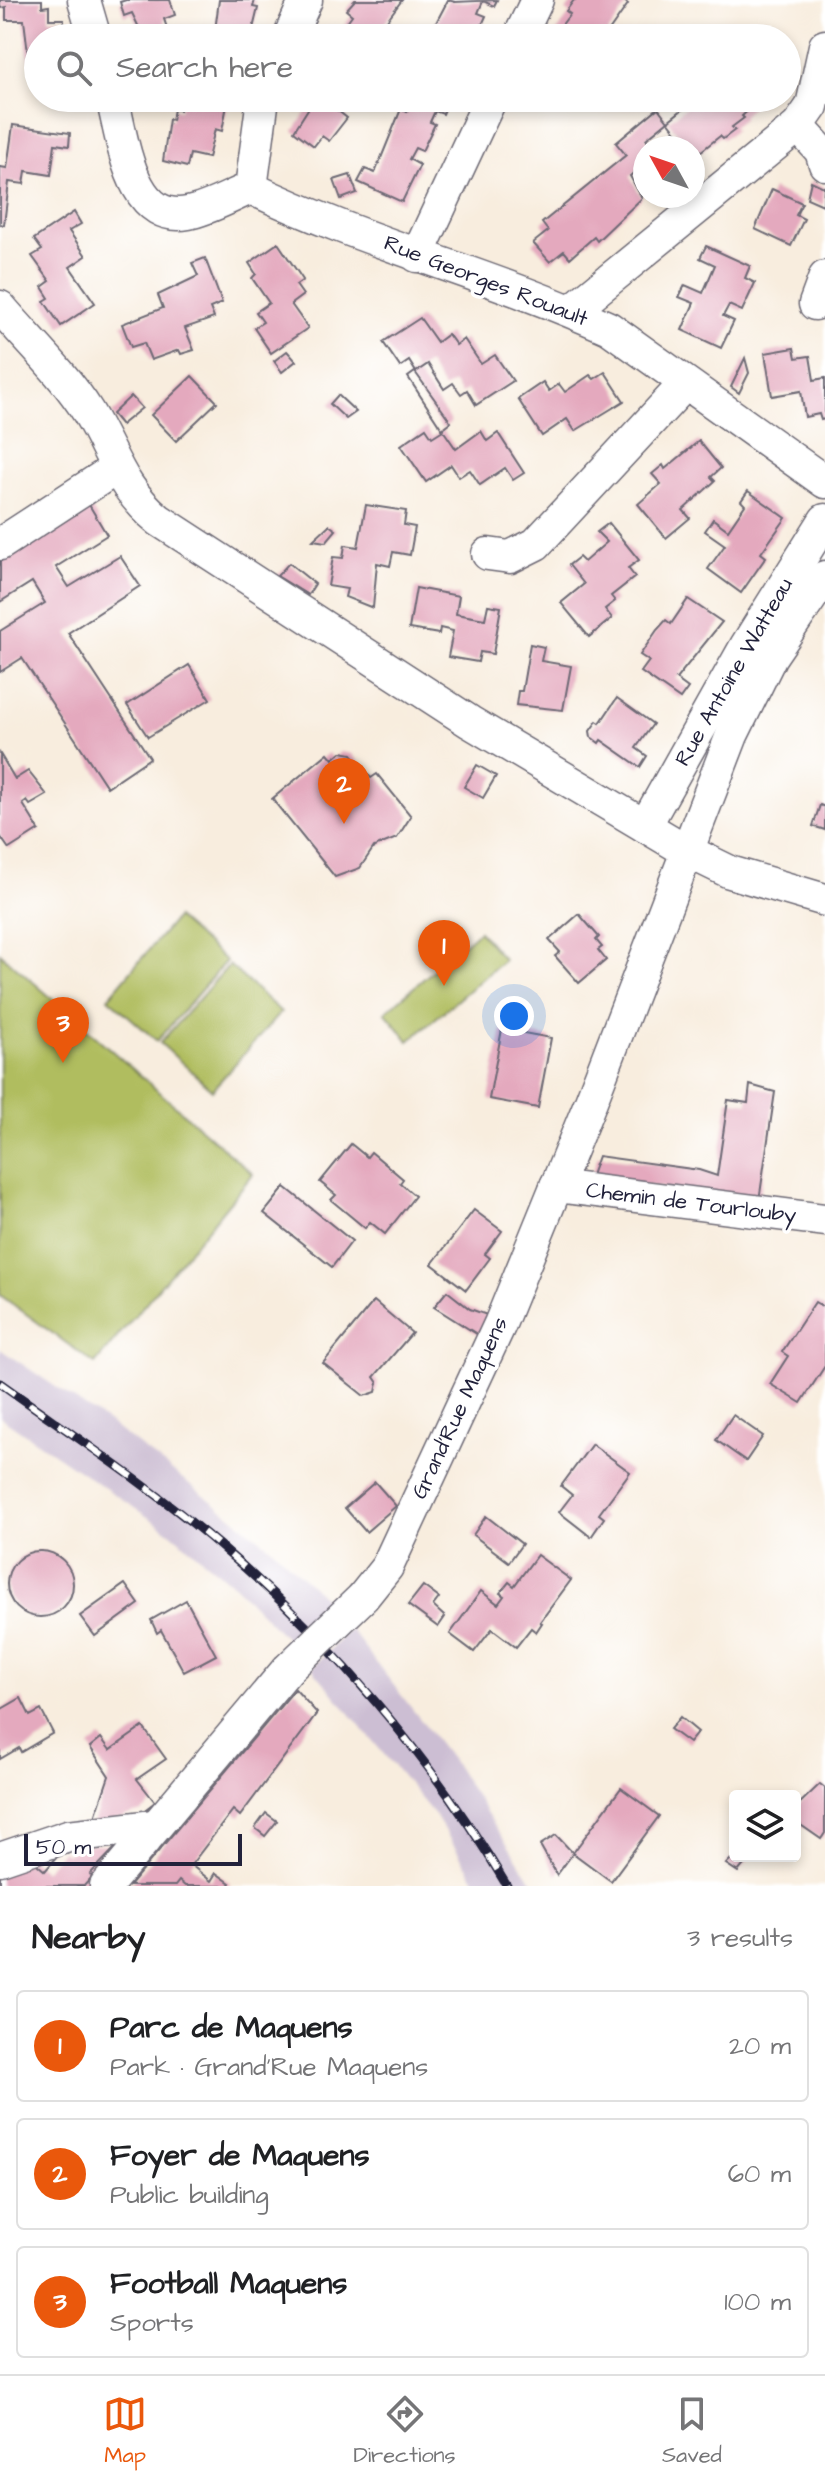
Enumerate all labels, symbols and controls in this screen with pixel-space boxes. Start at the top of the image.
search box [24,24,801,112]
icon: search [52,46,96,90]
text: Search here [116,47,293,89]
north arrow [633,136,705,208]
street label: Rue Georges Rouault [379,228,593,335]
street label: Rue Antoine Watteau [667,572,801,772]
pin: 2 [318,758,370,824]
pin: 1 [418,920,470,986]
your location [494,996,534,1036]
pin: 3 [37,997,89,1063]
street label: Chemin de Tourlouby [584,1175,798,1232]
street label: Grand'Rue Maquens [404,1312,516,1504]
map controls [729,1790,801,1862]
button: layers [729,1790,801,1862]
scale bar [24,1830,242,1866]
text: 50 m [36,1832,91,1863]
text: Nearby [32,1914,146,1962]
text: 3 results [687,1920,793,1956]
text: Parc de Maquens [110,2007,353,2049]
text: 1 [58,2028,62,2064]
text: 20 m [729,2028,791,2064]
text: Park · Grand'Rue Maquens [110,2049,428,2085]
text: Foyer de Maquens [110,2135,370,2177]
text: 2 [53,2156,67,2192]
text: 60 m [728,2156,791,2192]
text: Public building [110,2177,269,2213]
text: Football Maquens [110,2263,347,2305]
text: 3 [53,2284,67,2320]
text: 100 m [724,2284,791,2320]
text: Sports [110,2305,194,2341]
tab: Map [103,2392,147,2471]
tab: Directions [353,2392,456,2471]
tab: Saved [662,2392,722,2471]

